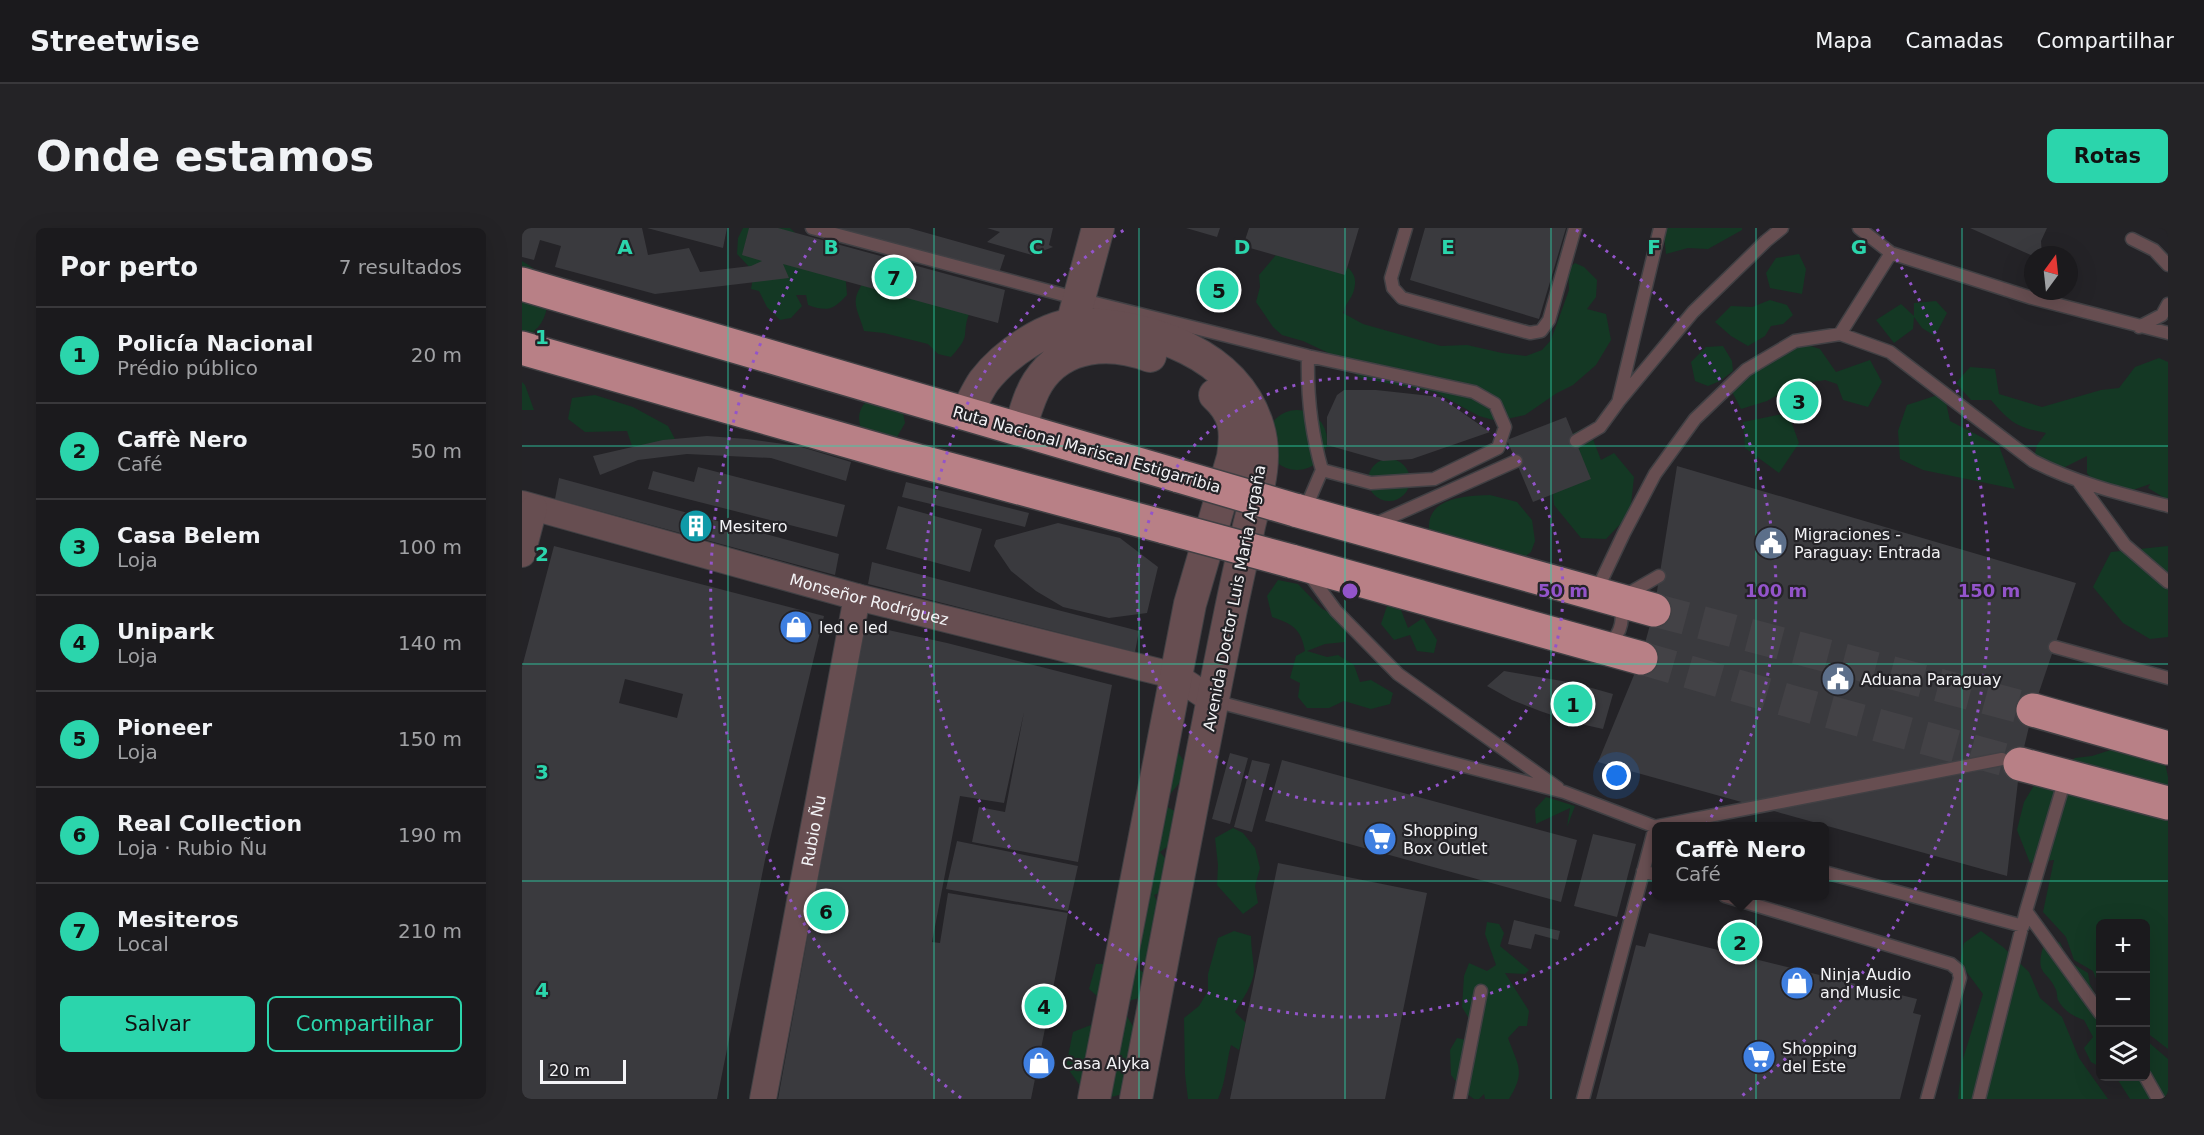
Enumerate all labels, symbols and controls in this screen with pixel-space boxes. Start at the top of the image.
text: Streetwise [30,25,200,58]
text: Mapa [1815,29,1872,53]
text: Camadas [1905,29,2003,53]
text: Compartilhar [2036,29,2174,53]
button: Rotas [2047,129,2168,183]
text: Onde estamos [36,132,374,181]
text: A [617,235,633,259]
text: B [823,235,839,259]
text: C [1029,235,1043,259]
text: D [1234,235,1250,259]
text: E [1441,235,1455,259]
text: F [1647,235,1661,259]
text: G [1851,235,1867,259]
north arrow [2024,246,2078,300]
text: Por perto [60,252,198,282]
pin: 7 [874,254,914,300]
text: 7 resultados [339,255,462,279]
pin: 5 [1200,268,1238,312]
text: 1 [535,325,549,349]
text: Policía Nacional [117,331,313,356]
text: 1 [73,343,86,367]
text: 20 m [411,343,462,367]
text: Prédio público [117,356,258,380]
pin: 3 [1780,378,1818,423]
street label: Ruta Nacional Mariscal Estigarribia [951,402,1223,497]
text: Caffè Nero [117,427,248,452]
text: 2 [73,439,86,463]
text: 50 m [411,439,462,463]
text: Café [117,452,163,476]
street label: Avenida Doctor Luis Maria Argaña [1199,463,1270,733]
building icon: Mesitero [678,508,714,544]
place label: Mesitero [719,517,788,536]
text: Casa Belem [117,523,261,548]
public building icon: Migraciones - Paraguay: Entrada [1753,525,1789,561]
place label: Migraciones - Paraguay: Entrada [1794,525,1941,562]
text: 3 [73,535,86,559]
text: 100 m [398,535,462,559]
text: 2 [535,542,549,566]
text: Loja [117,548,158,572]
street label: Monseñor Rodríguez [787,570,950,629]
text: 50 m [1538,580,1588,601]
text: 100 m [1745,580,1807,601]
text: 150 m [1958,580,2020,601]
centre of rings [1340,581,1360,601]
shop icon: led e led [778,609,814,645]
place label: led e led [819,618,888,637]
text: Unipark [117,619,214,644]
text: 4 [73,631,86,655]
text: 140 m [398,631,462,655]
text: Loja [117,644,158,668]
public building icon: Aduana Paraguay [1820,661,1856,697]
place label: Aduana Paraguay [1861,670,2001,689]
pin: 1 [1554,682,1592,726]
text: Pioneer [117,715,212,740]
text: 5 [73,727,86,751]
text: 150 m [398,727,462,751]
text: Loja [117,740,158,764]
text: 3 [535,760,549,784]
your location [1602,761,1631,790]
street label: Rubio Ñu [798,794,830,868]
text: Real Collection [117,811,302,836]
supermarket icon: Shopping Box Outlet [1362,821,1398,857]
place label: Shopping Box Outlet [1403,821,1487,858]
popup [1652,822,1829,900]
text: 6 [73,823,86,847]
text: 190 m [398,823,462,847]
text: Loja · Rubio Ñu [117,836,267,860]
text: Caffè Nero [1675,837,1806,862]
text: Café [1675,862,1721,886]
pin: 6 [806,888,846,934]
text: Mesiteros [117,907,239,932]
text: 7 [73,919,86,943]
text: 210 m [398,919,462,943]
map controls [2096,919,2150,1081]
button: + [2096,919,2150,973]
pin: 2 [1720,920,1760,964]
text: Local [117,932,169,956]
shop icon: Ninja Audio and Music [1779,965,1815,1001]
place label: Ninja Audio and Music [1820,965,1911,1002]
button: − [2096,973,2150,1027]
text: 4 [535,978,549,1002]
pin: 4 [1024,984,1064,1028]
button: Salvar [60,996,255,1052]
button: Compartilhar [267,996,462,1052]
button: layers [2096,1027,2150,1081]
supermarket icon: Shopping del Este [1741,1039,1777,1075]
place label: Shopping del Este [1782,1039,1857,1076]
shop icon: Casa Alyka [1021,1045,1057,1081]
place label: Casa Alyka [1062,1054,1150,1073]
scale bar [540,1057,626,1084]
text: 20 m [549,1061,590,1080]

